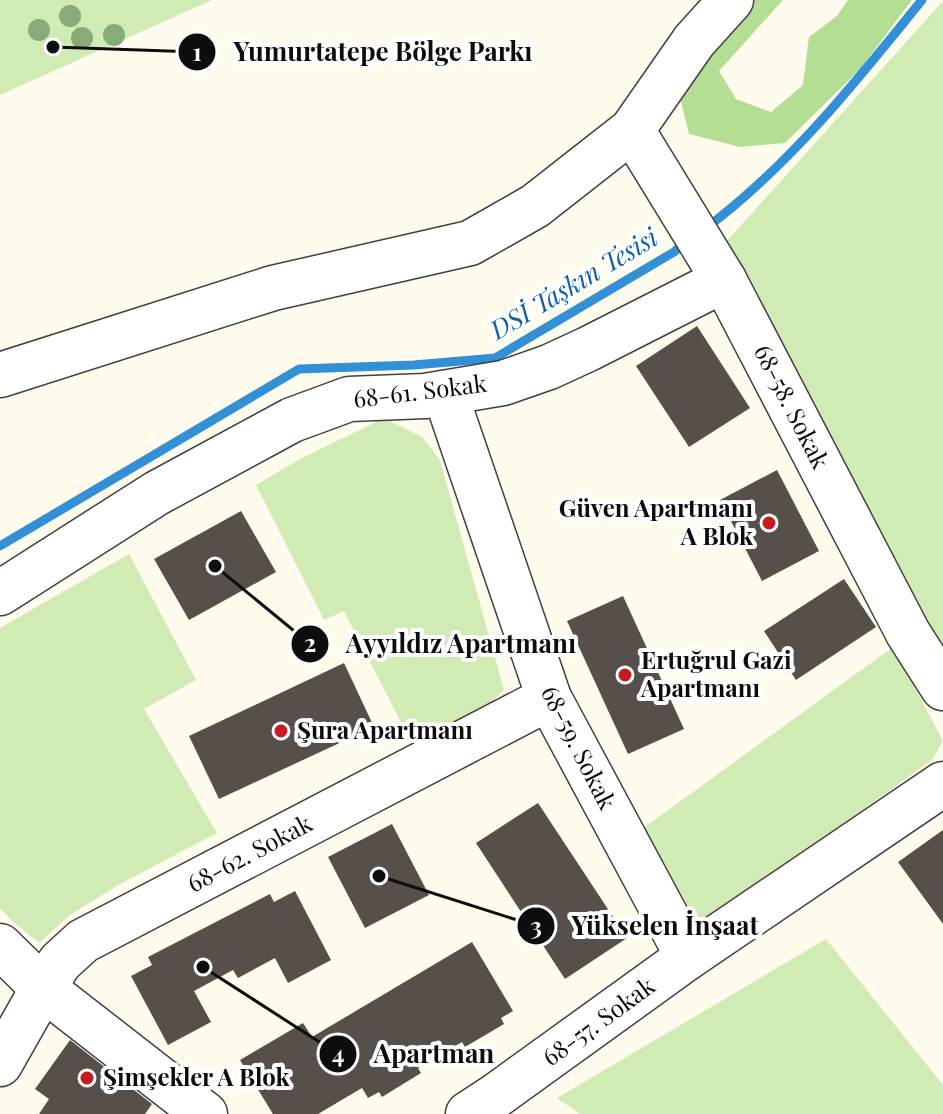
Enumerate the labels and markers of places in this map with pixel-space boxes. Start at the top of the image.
callout: Yumurtatepe Bölge Parkı [177,27,548,77]
place label: Güven Apartmanı A Blok [559,491,754,551]
marker: Güven Apartmanı A Blok [760,514,778,532]
callout: Ayyıldız Apartmanı [290,619,593,669]
place label: Ertuğrul Gazi Apartmanı [640,643,792,703]
marker: Ertuğrul Gazi Apartmanı [616,666,634,684]
place label: Şura Apartmanı [297,713,473,745]
marker: Şura Apartmanı [272,722,290,740]
callout: Yükselen İnşaat [516,901,775,951]
callout: Apartman [318,1029,510,1079]
place label: Şimşekler A Blok [103,1060,291,1092]
marker: Şimşekler A Blok [78,1069,96,1087]

